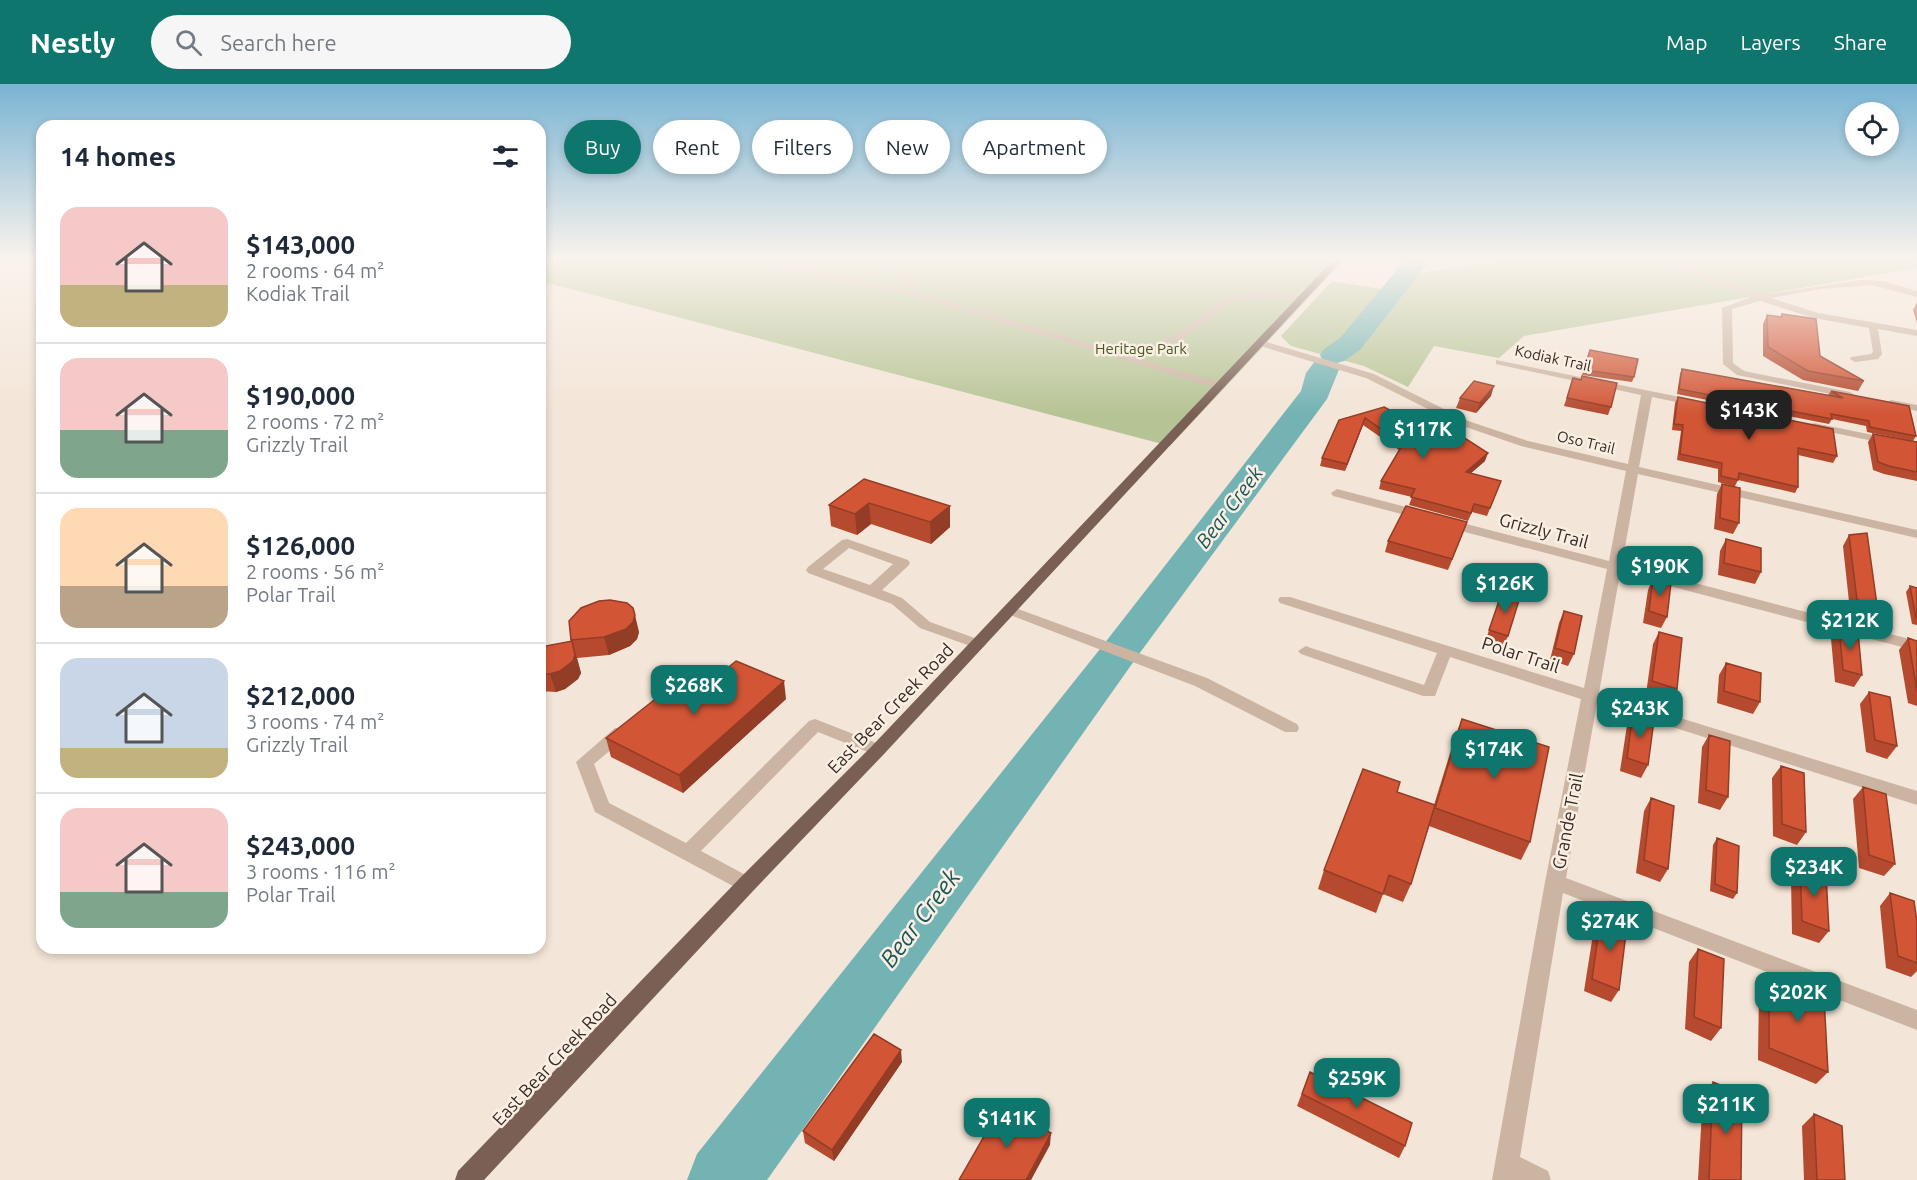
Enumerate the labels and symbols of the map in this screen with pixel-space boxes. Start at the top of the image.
park label: Heritage Park [1095,340,1187,357]
street label: Kodiak Trail [1513,342,1593,374]
pin: $143K [1707,390,1791,441]
pin: $117K [1381,409,1465,460]
street label: Oso Trail [1555,427,1617,457]
water label: Bear Creek [1191,461,1268,552]
street label: Grizzly Trail [1497,508,1591,552]
pin: $190K [1618,546,1702,597]
pin: $126K [1463,563,1547,614]
pin: $212K [1808,600,1892,651]
street label: Polar Trail [1480,632,1563,676]
street label: East Bear Creek Road [823,639,957,777]
pin: $268K [652,665,736,716]
pin: $243K [1598,688,1682,739]
pin: $174K [1452,729,1536,780]
street label: Grande Trail [1548,771,1586,871]
pin: $234K [1772,847,1856,898]
water label: Bear Creek [875,863,966,972]
pin: $274K [1568,901,1652,952]
pin: $202K [1756,972,1840,1023]
street label: East Bear Creek Road [488,989,620,1129]
pin: $259K [1315,1058,1399,1109]
pin: $211K [1684,1084,1768,1135]
pin: $141K [965,1098,1049,1149]

